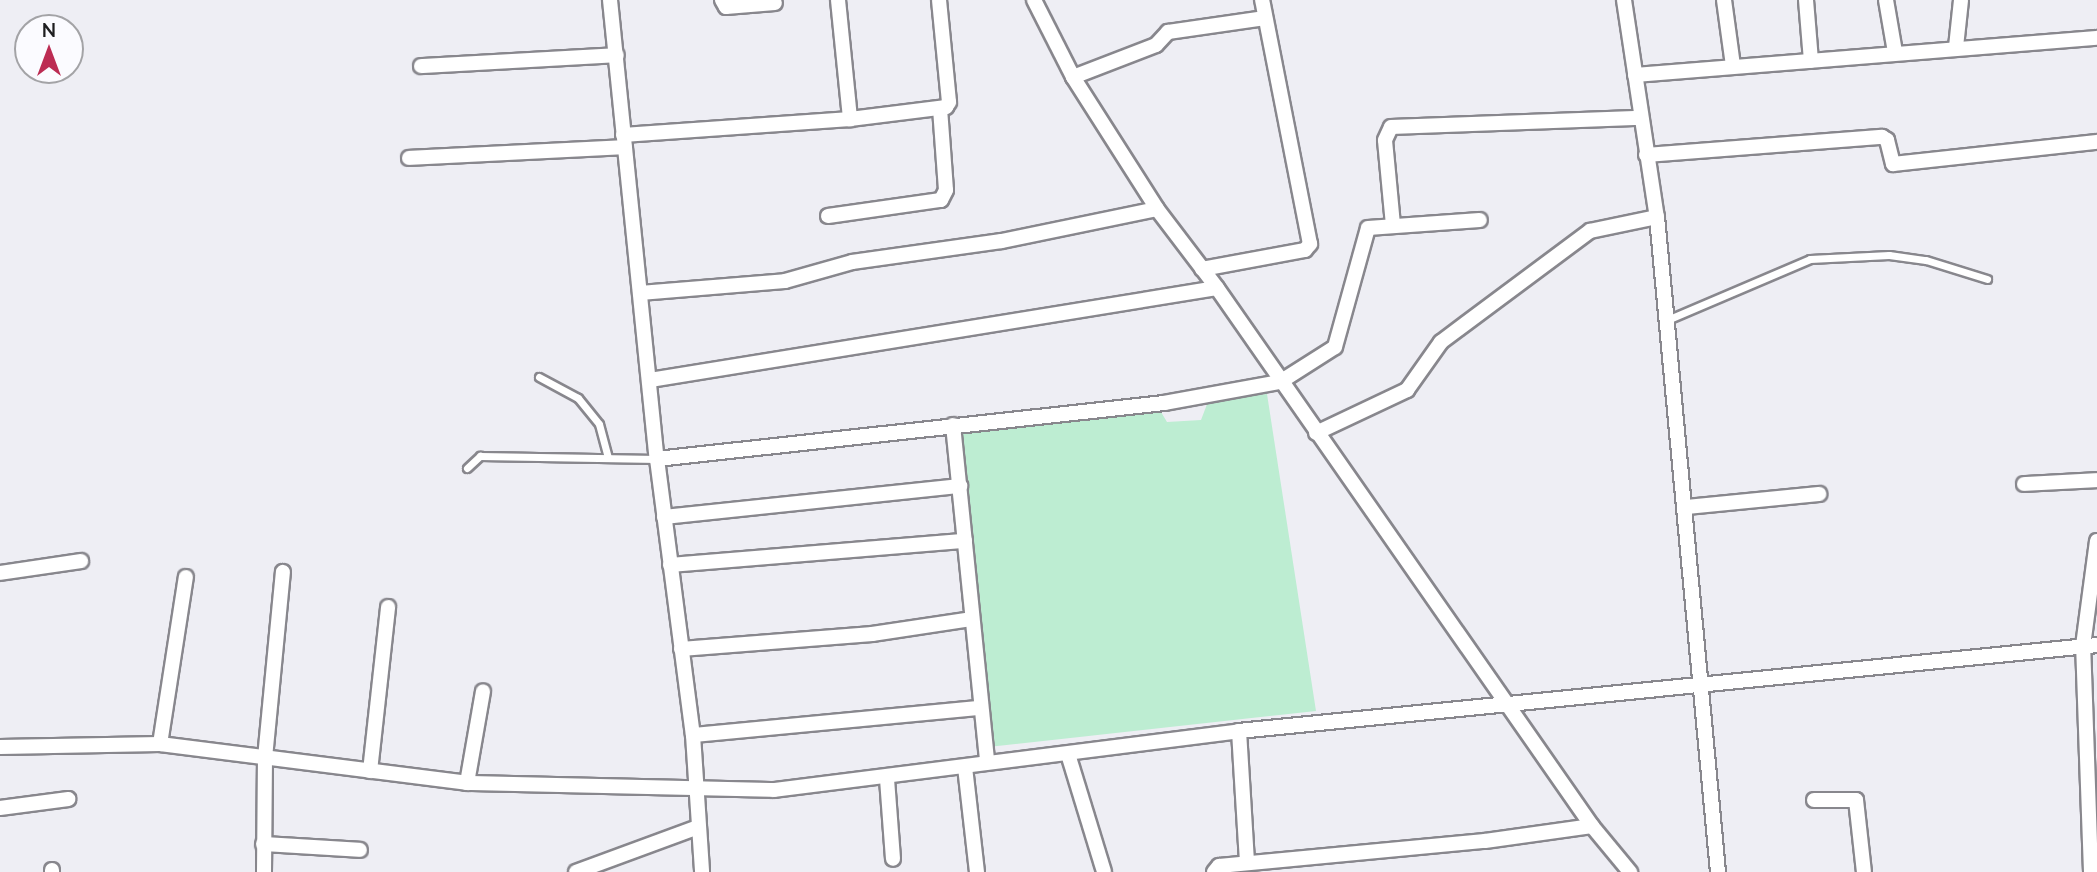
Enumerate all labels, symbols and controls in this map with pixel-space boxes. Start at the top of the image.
north arrow [14,14,84,84]
text: N [42,18,56,42]

